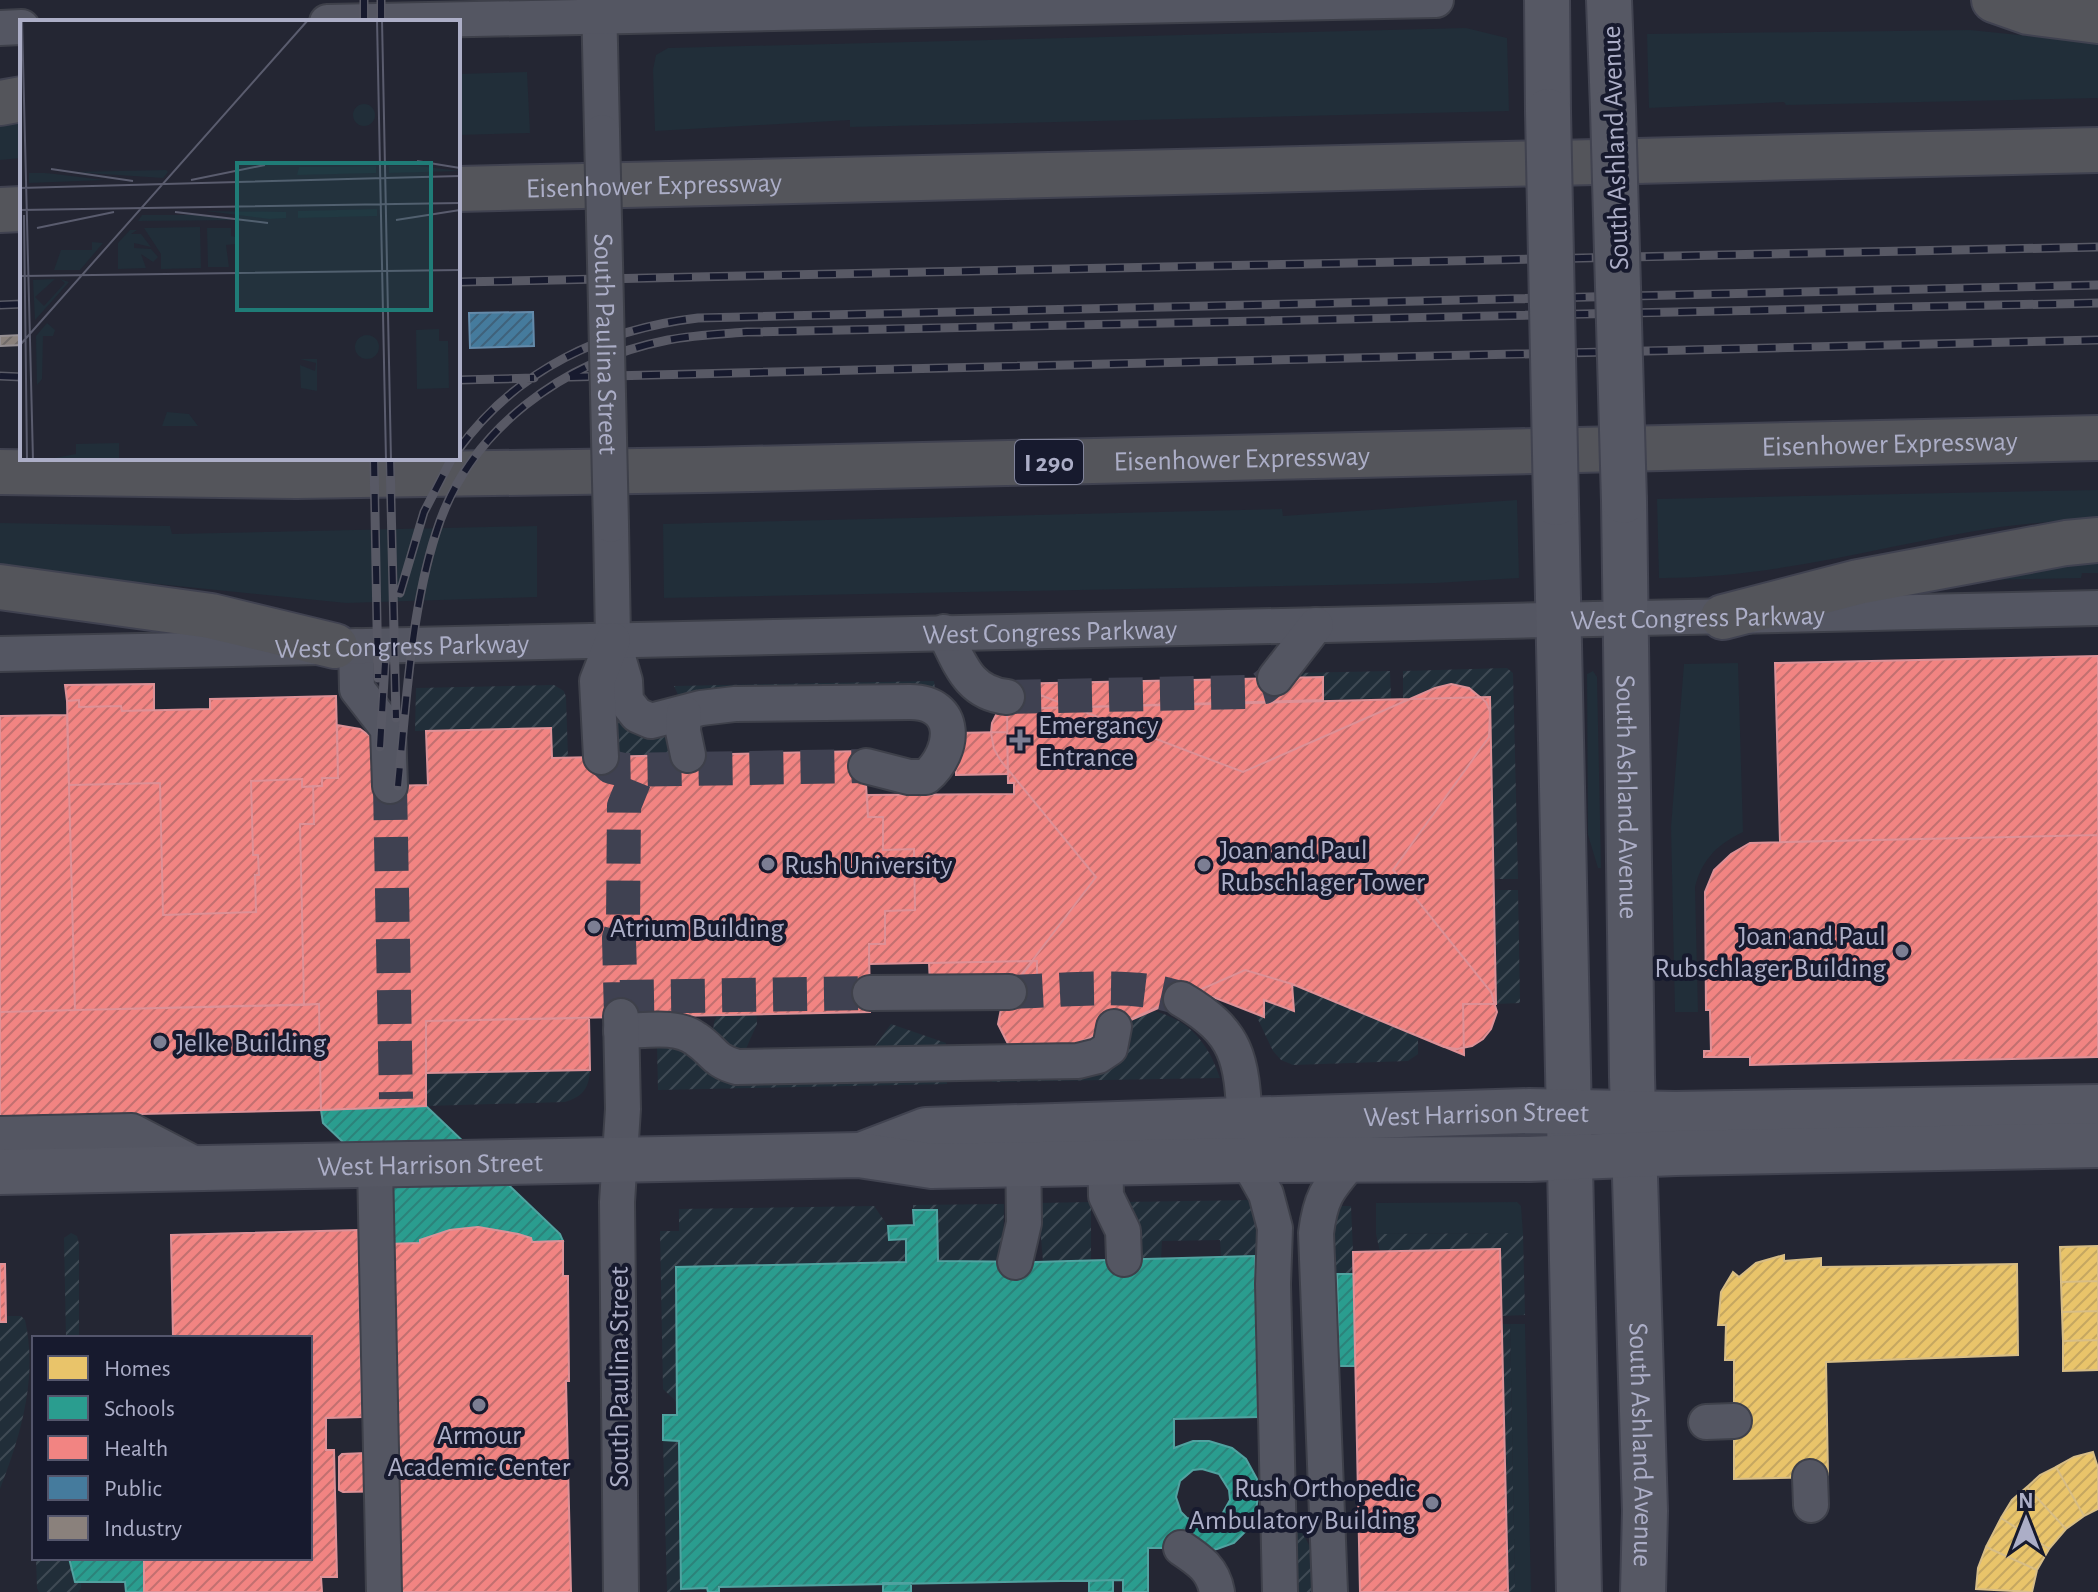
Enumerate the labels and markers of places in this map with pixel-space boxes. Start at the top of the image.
place label: Emergancy Entrance [1038,712,1159,772]
marker: Emergancy Entrance [1009,729,1031,751]
place label: Joan and Paul Rubschlager Tower [1220,837,1425,897]
place label: Rush University [784,852,952,880]
marker: Rush University [759,855,777,873]
marker: Joan and Paul Rubschlager Tower [1195,856,1213,874]
place label: Atrium Building [610,915,784,943]
marker: Atrium Building [585,918,603,936]
place label: Joan and Paul Rubschlager Building [1654,923,1886,983]
marker: Joan and Paul Rubschlager Building [1893,942,1911,960]
place label: Jelke Building [176,1030,327,1058]
marker: Jelke Building [151,1033,169,1051]
marker: Armour Academic Center [470,1396,488,1414]
place label: Armour Academic Center [388,1422,570,1482]
place label: Rush Orthopedic Ambulatory Building [1189,1475,1416,1535]
marker: Rush Orthopedic Ambulatory Building [1423,1494,1441,1512]

